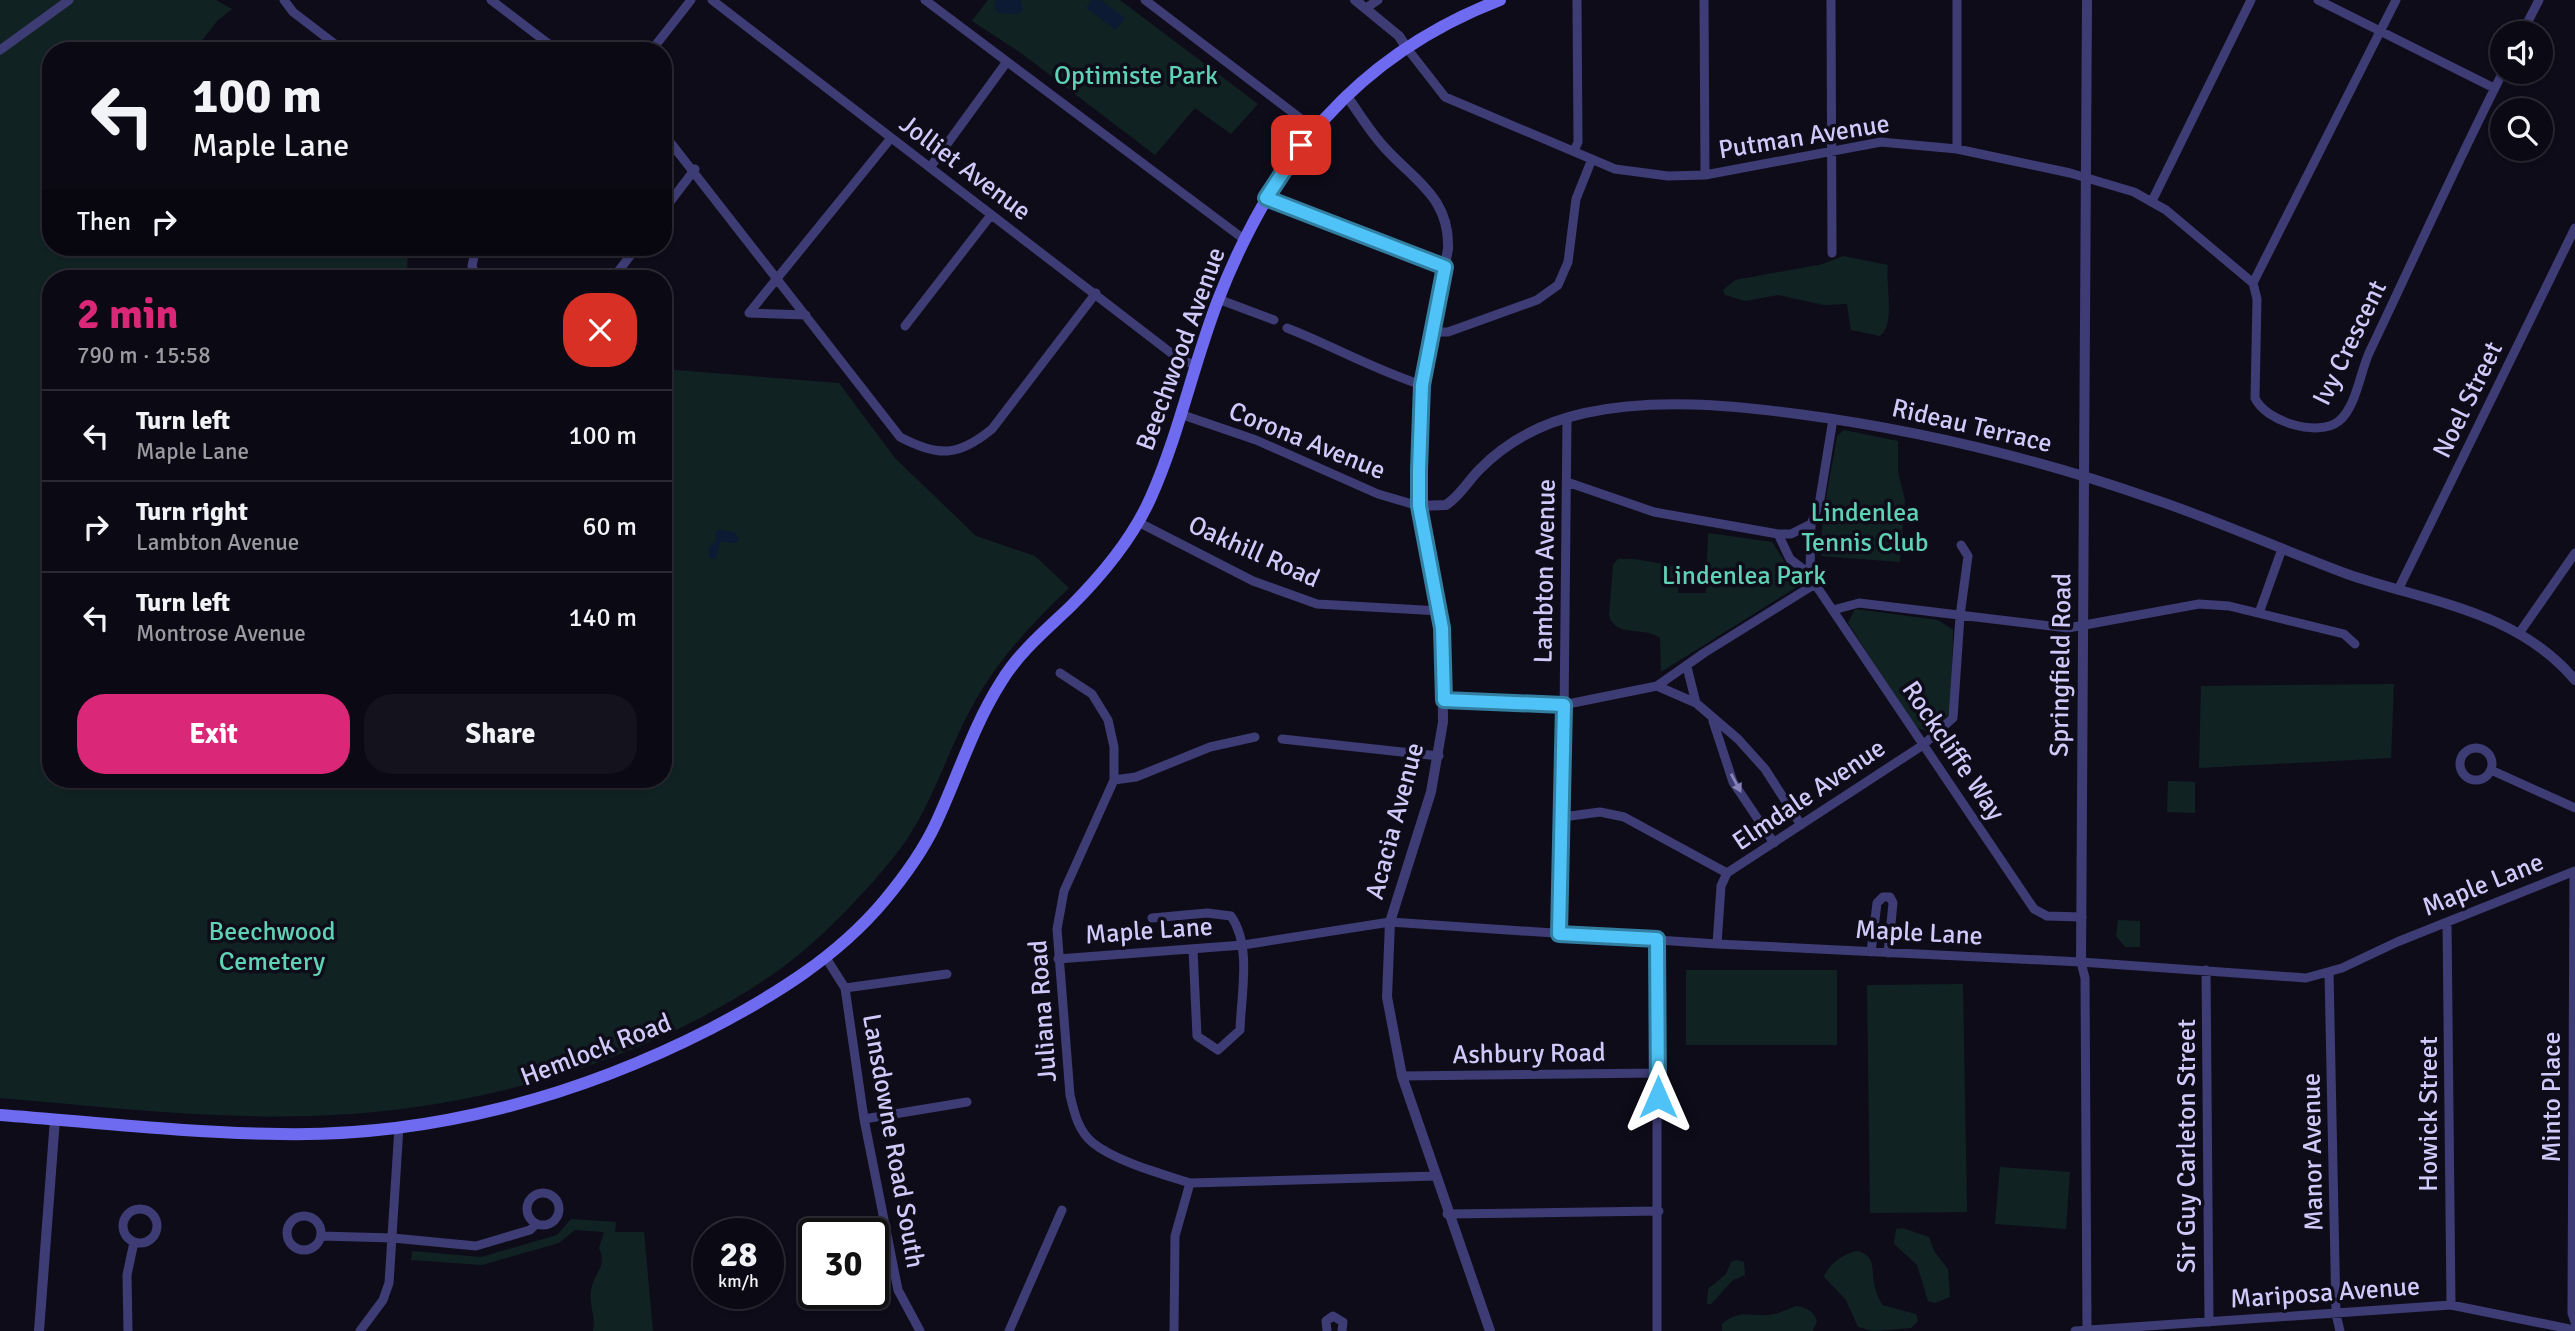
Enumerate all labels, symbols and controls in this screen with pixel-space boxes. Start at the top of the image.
map controls [2490,21,2553,161]
button: sound [2490,21,2553,84]
park label: Optimiste Park [1054,60,1218,92]
text: 100 m [192,66,322,126]
icon: left [77,70,168,161]
button: search [2490,98,2553,161]
street label: Jolliet Avenue [893,108,1037,228]
street label: Putman Avenue [1716,108,1892,166]
pin [1271,115,1331,175]
text: Maple Lane [192,126,349,165]
icon: arrive [1282,126,1320,164]
icon: right [145,203,183,241]
text: Then [77,206,131,238]
street label: Beechwood Avenue [1129,243,1233,455]
street label: Ivy Crescent [2306,275,2394,411]
text: 2 min [77,289,178,340]
button: close [563,293,637,367]
street label: Noel Street [2426,337,2510,463]
text: 790 m · 15:58 [77,341,211,370]
street label: Rideau Terrace [1889,392,2055,460]
street label: Corona Avenue [1224,395,1390,487]
text: Turn left [136,405,230,437]
icon: left [77,417,115,455]
text: 100 m [568,420,637,452]
text: Maple Lane [136,437,249,466]
street label: Lambton Avenue [1527,478,1563,664]
text: Turn right [136,496,248,528]
park label: Lindenlea Tennis Club [1801,497,1929,559]
icon: right [77,508,115,546]
street label: Oakhill Road [1183,509,1325,595]
text: 60 m [582,511,637,543]
text: Lambton Avenue [136,528,299,557]
park label: Lindenlea Park [1662,560,1826,592]
street label: Springfield Road [2043,573,2079,757]
text: Turn left [136,587,230,619]
icon: left [77,599,115,637]
text: 140 m [568,602,637,634]
text: Montrose Avenue [136,619,306,648]
street label: Rockcliffe Way [1895,675,2011,827]
button: Exit [77,694,350,774]
button: Share [364,694,637,774]
street label: Elmdale Avenue [1726,732,1892,858]
street label: Acacia Avenue [1359,739,1431,903]
one-way arrow [1729,774,1741,794]
street label: Maple Lane [2418,846,2548,924]
street label: Maple Lane [1084,911,1214,951]
street label: Maple Lane [1854,914,1984,952]
park label: Beechwood Cemetery [208,916,336,978]
street label: Juliana Road [1022,939,1064,1083]
street label: Hemlock Road [516,1007,676,1093]
street label: Lansdowne Road South [855,1011,931,1271]
street label: Sir Guy Carleton Street [2171,1019,2203,1273]
street label: Minto Place [2536,1032,2568,1162]
street label: Howick Street [2413,1036,2445,1192]
street label: Ashbury Road [1452,1037,1606,1071]
position arrow [1621,1060,1695,1134]
street label: Manor Avenue [2296,1072,2330,1232]
speed limit sign: 30 [798,1218,889,1309]
text: 28 [720,1233,757,1276]
text: km/h [718,1270,759,1292]
street label: Mariposa Avenue [2229,1270,2421,1316]

